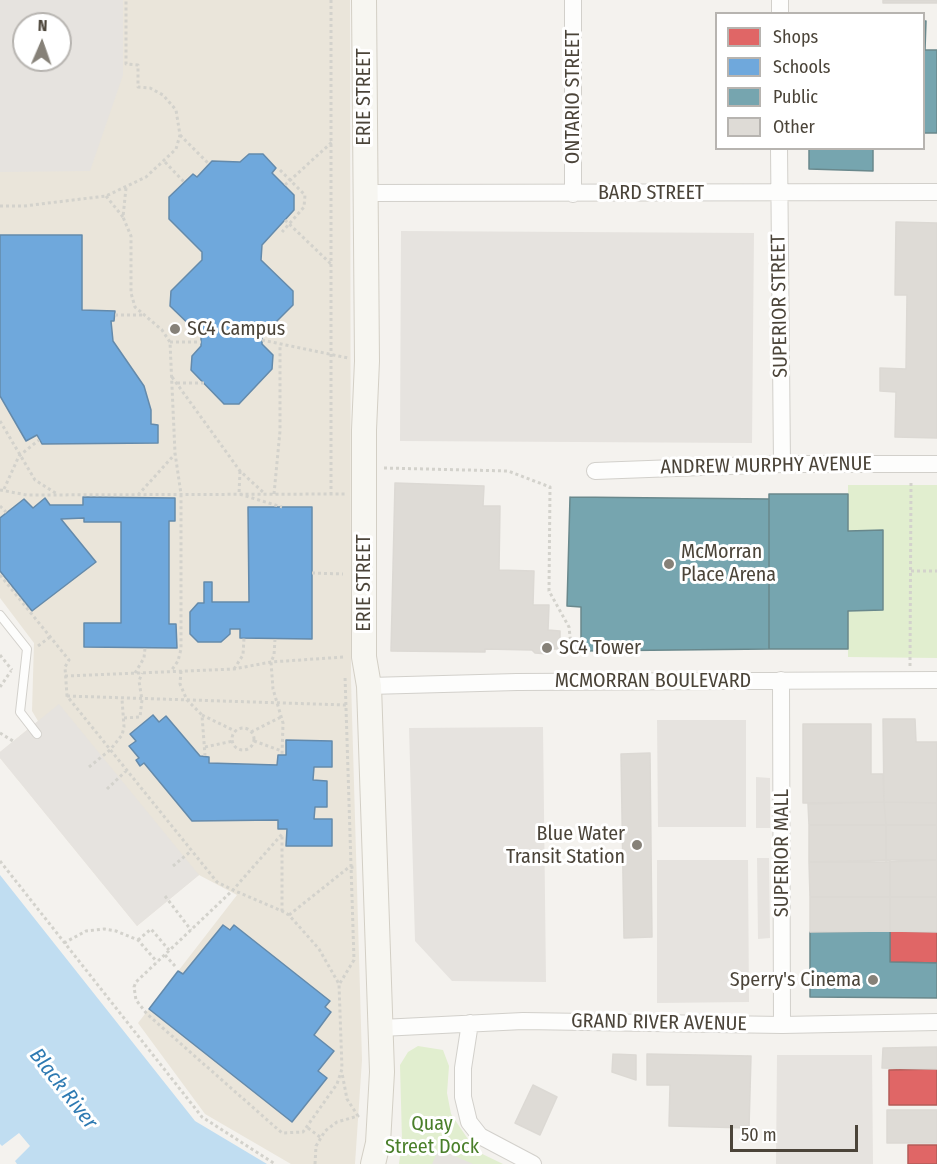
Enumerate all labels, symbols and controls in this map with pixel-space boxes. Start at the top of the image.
north arrow [12,12,72,72]
legend [715,12,925,150]
text: N [37,16,48,35]
text: Shops [773,26,818,48]
street label: ONTARIO STREET [561,30,585,164]
street label: ERIE STREET [352,48,376,146]
text: Schools [773,56,831,78]
text: Public [773,86,818,108]
text: Other [773,116,815,138]
street label: BARD STREET [598,181,704,205]
street label: SUPERIOR STREET [767,234,793,378]
place label: SC4 Campus [187,317,285,341]
marker: SC4 Campus [168,322,182,336]
street label: ANDREW MURPHY AVENUE [660,452,872,480]
street label: ERIE STREET [352,534,376,632]
place label: McMorran Place Arena [681,540,776,587]
marker: McMorran Place Arena [662,557,676,571]
place label: SC4 Tower [559,636,641,660]
marker: SC4 Tower [540,641,554,655]
street label: MCMORRAN BOULEVARD [555,669,751,693]
street label: SUPERIOR MALL [770,789,794,917]
place label: Blue Water Transit Station [506,822,625,869]
marker: Blue Water Transit Station [630,838,644,852]
place label: Sperry's Cinema [730,968,861,992]
marker: Sperry's Cinema [866,973,880,987]
street label: GRAND RIVER AVENUE [571,1009,747,1037]
water label: Black River [24,1044,102,1134]
park label: Quay Street Dock [385,1112,479,1159]
scale bar [733,1113,860,1151]
text: 50 m [741,1124,777,1146]

